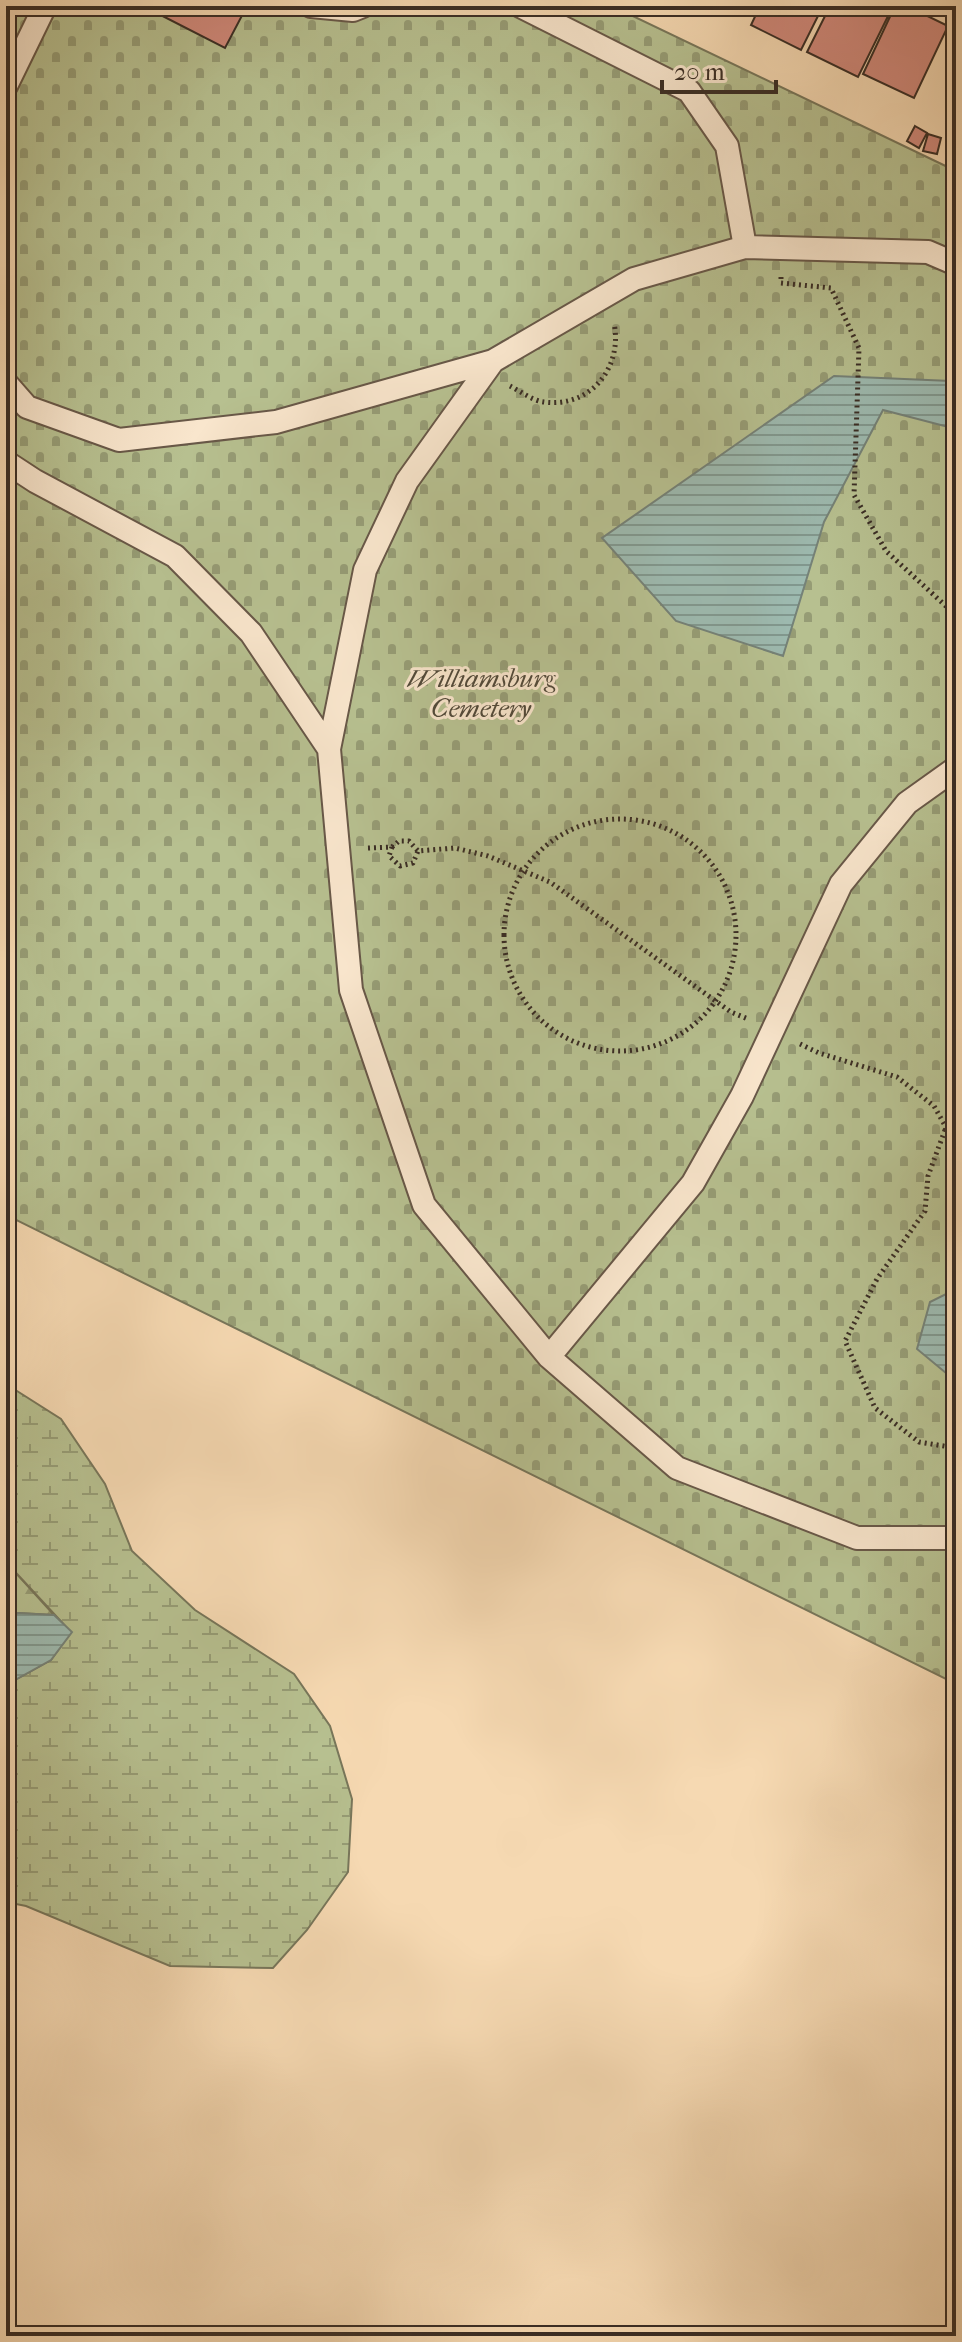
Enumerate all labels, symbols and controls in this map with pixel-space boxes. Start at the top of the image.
scale bar [662,44,776,94]
text: 20 m [674,58,725,86]
park label: Williamsburg Cemetery [407,663,556,724]

